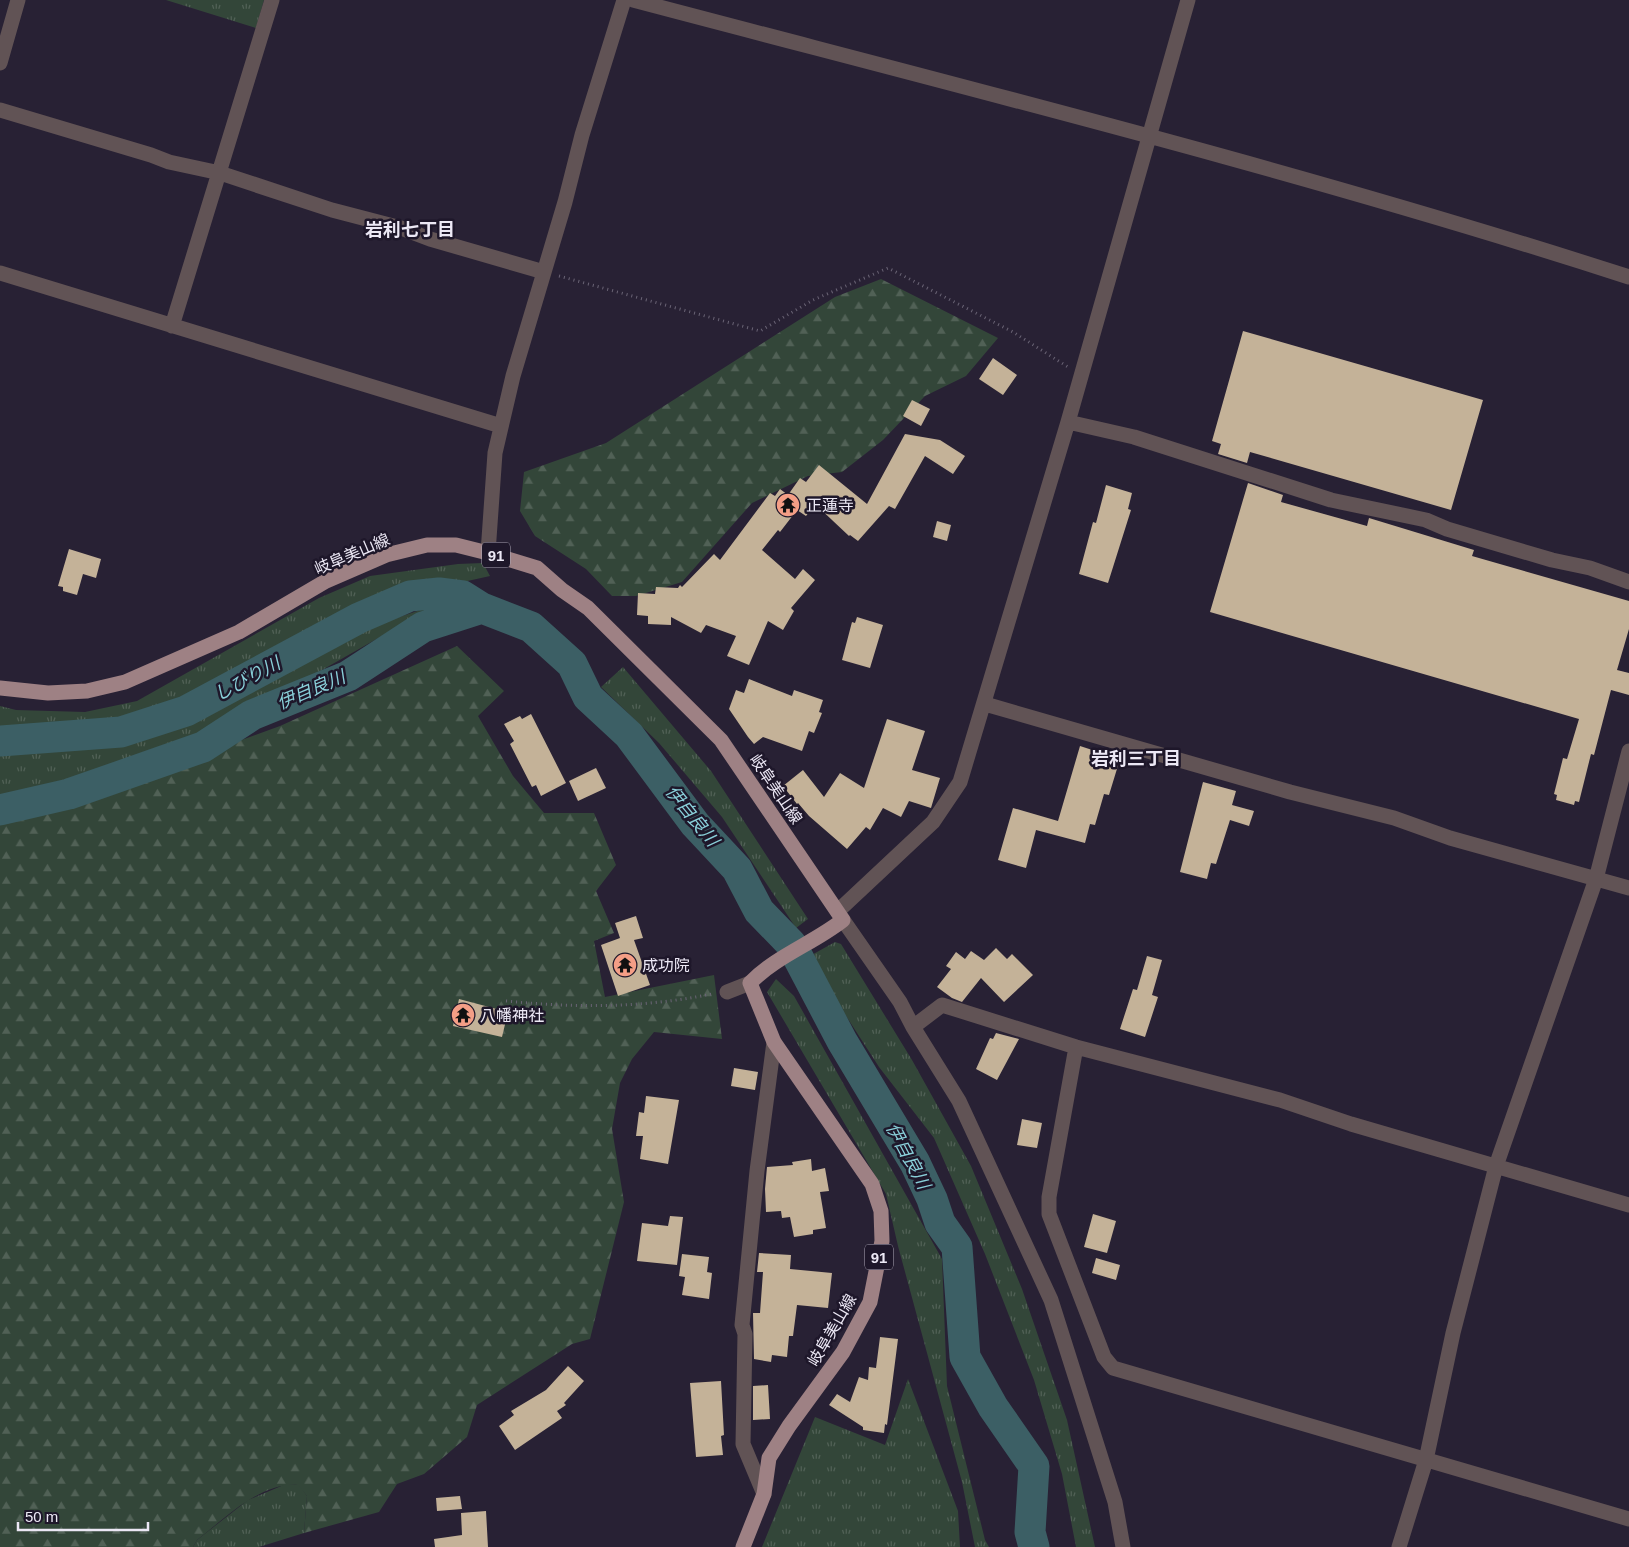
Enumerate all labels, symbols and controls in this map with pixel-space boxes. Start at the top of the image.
district label: 岩利七丁目 [365,220,455,240]
temple icon: 正蓮寺 [775,492,801,518]
place label: 正蓮寺 [806,497,854,514]
street label: 岐阜美山線 [312,531,392,577]
road number: 91 [482,542,510,568]
water label: しびり川 [211,652,285,705]
water label: 伊自良川 [274,666,350,713]
district label: 岩利三丁目 [1091,749,1181,769]
street label: 岐阜美山線 [747,751,805,827]
water label: 伊自良川 [662,782,724,852]
temple icon: 成功院 [612,952,638,978]
place label: 成功院 [642,957,690,974]
temple icon: 八幡神社 [450,1002,476,1028]
place label: 八幡神社 [480,1007,544,1024]
water label: 伊自良川 [882,1120,935,1194]
road number: 91 [865,1244,893,1270]
street label: 岐阜美山線 [805,1291,859,1369]
scale bar [18,1500,148,1532]
text: 50 m [25,1508,58,1525]

